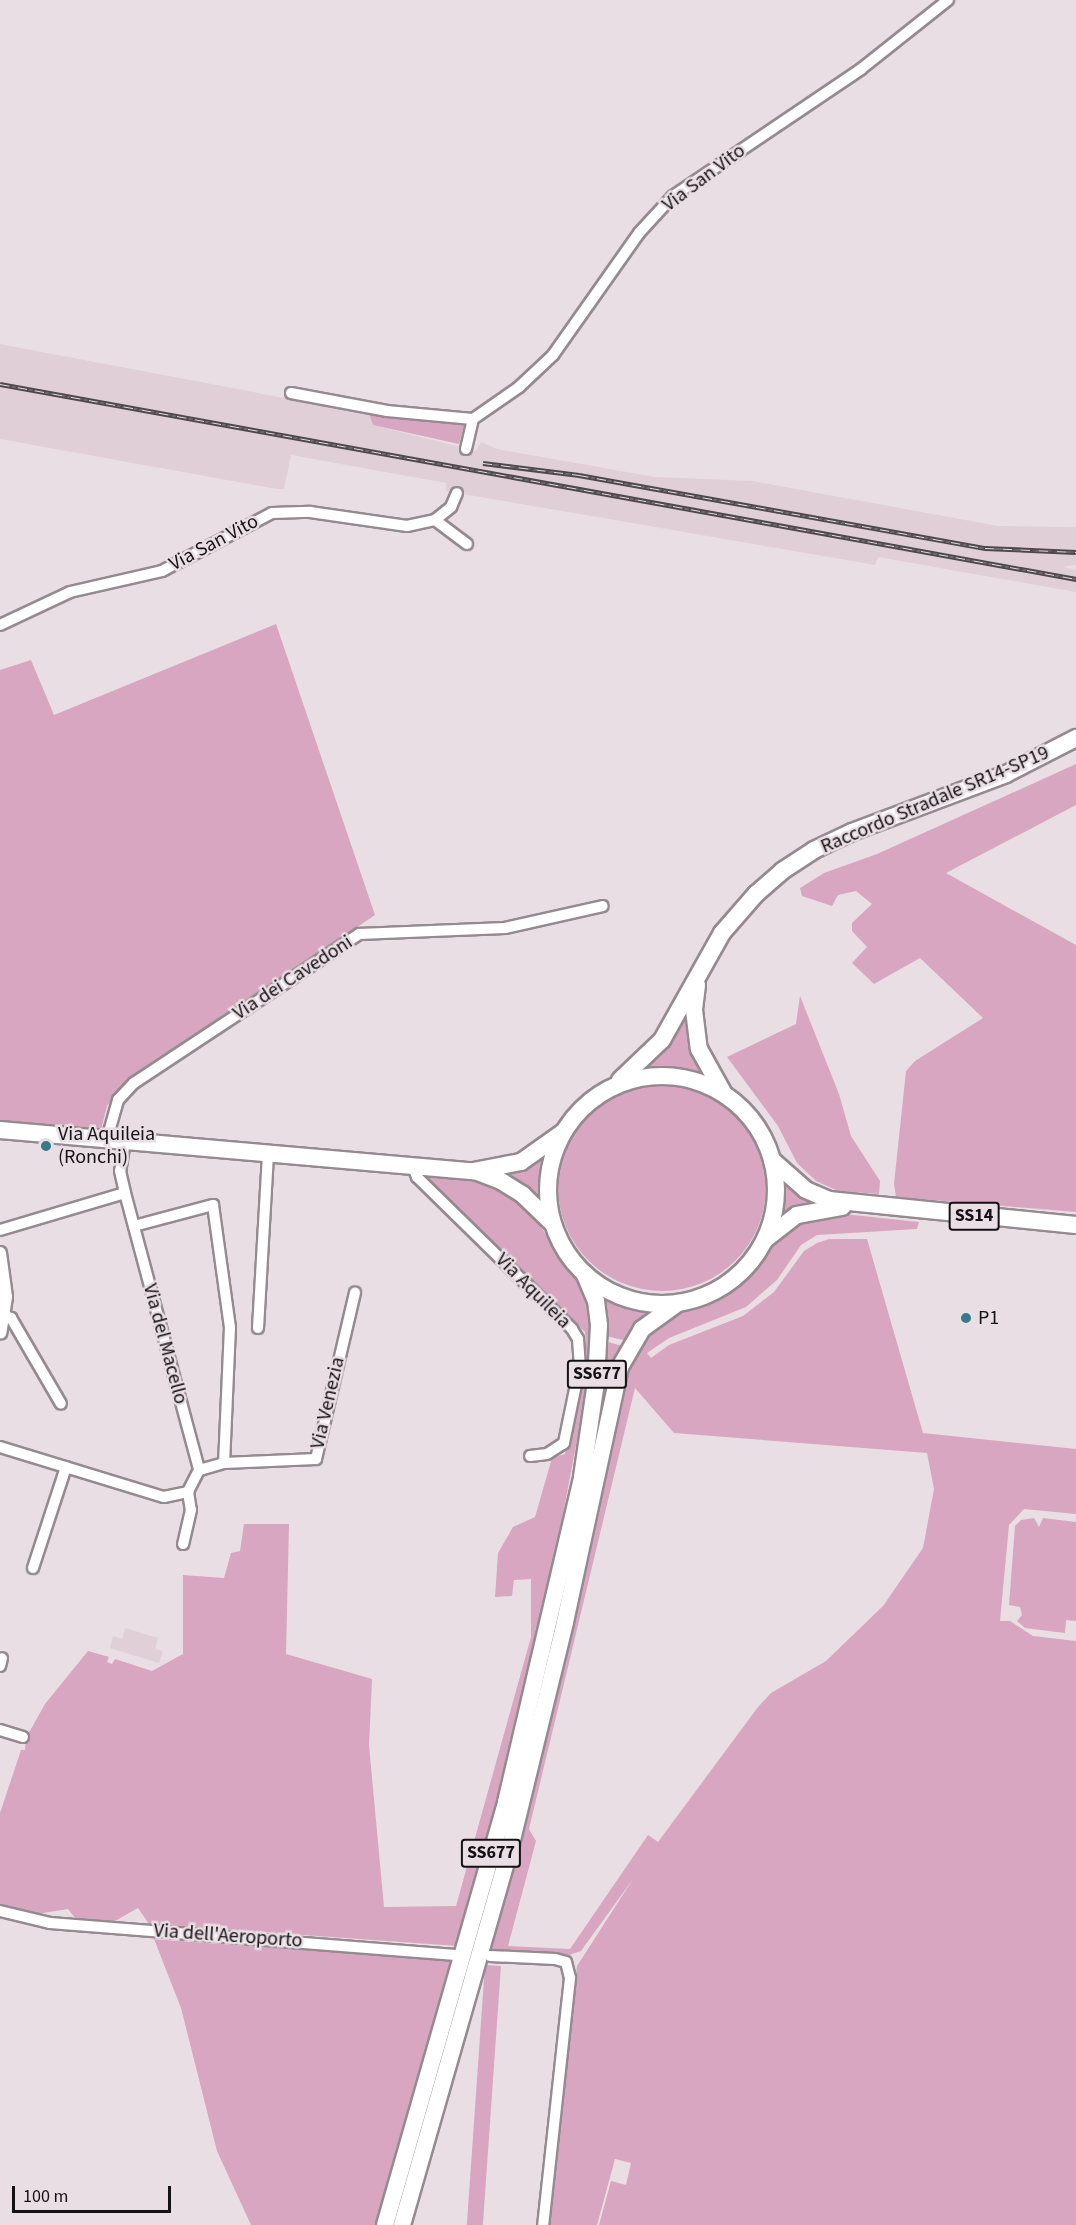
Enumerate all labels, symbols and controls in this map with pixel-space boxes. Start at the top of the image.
street label: Via San Vito [658,139,750,217]
street label: Via San Vito [165,510,263,576]
street label: Raccordo Stradale SR14-SP19 [817,741,1053,859]
street label: Via dei Cavedoni [229,930,357,1026]
place label: Via Aquileia (Ronchi) [58,1122,155,1169]
marker: Via Aquileia (Ronchi) [39,1139,53,1153]
road number: SS14 [948,1201,1000,1231]
street label: Via Aquileia [490,1248,576,1334]
street label: Via del Macello [137,1281,193,1407]
place label: P1 [978,1306,999,1330]
marker: P1 [959,1311,973,1325]
street label: Via Venezia [306,1355,350,1451]
road number: SS677 [566,1359,628,1389]
road number: SS677 [460,1838,522,1868]
street label: Via dell'Aeroporto [153,1919,303,1953]
scale bar [15,2174,174,2212]
text: 100 m [23,2184,68,2209]

